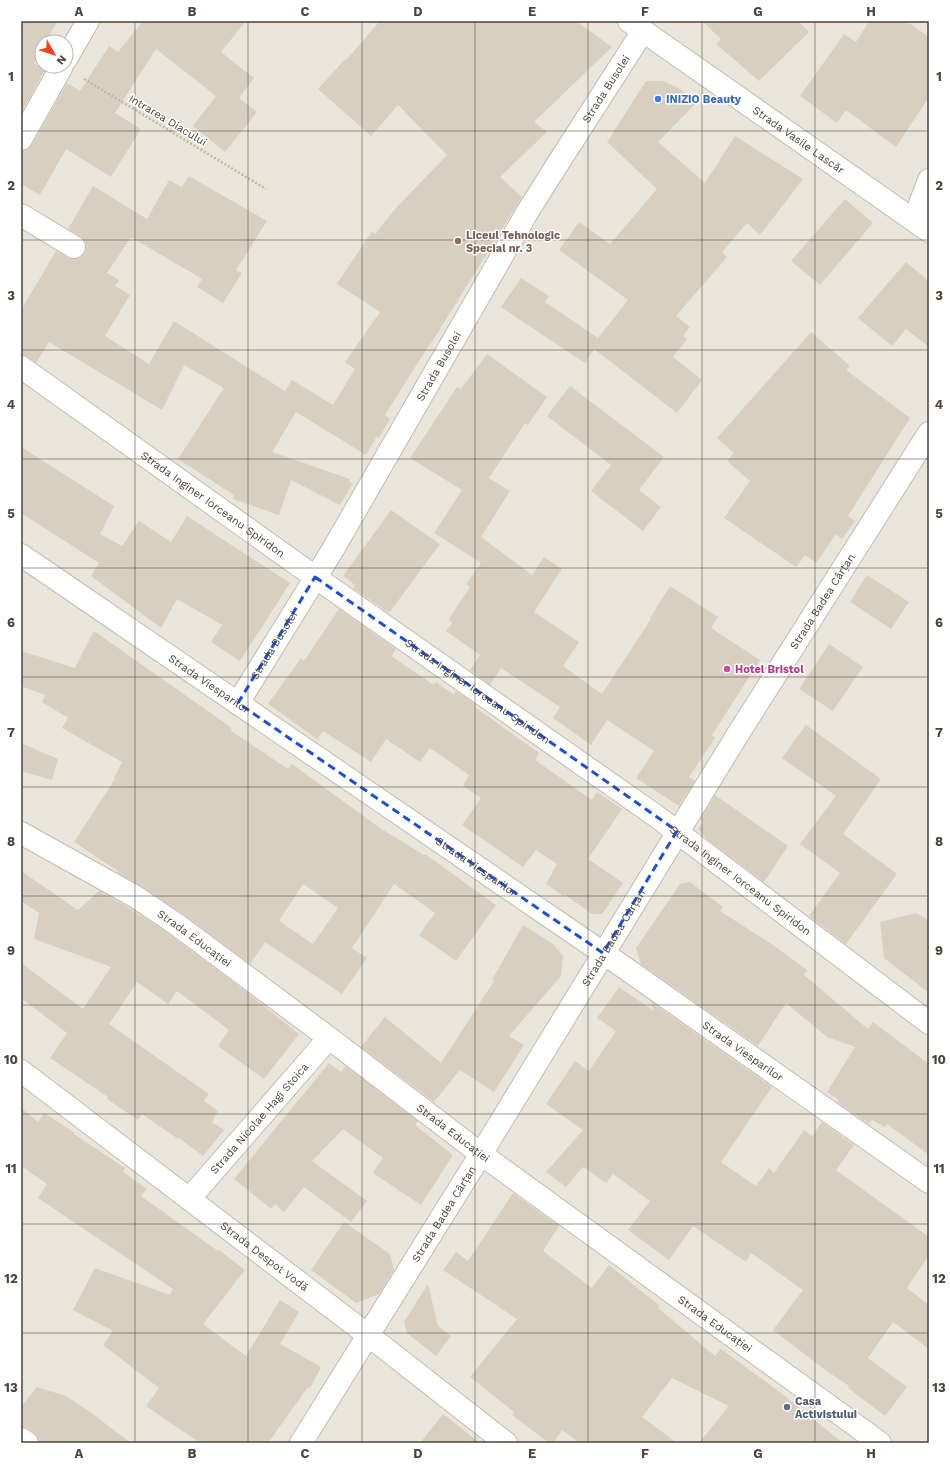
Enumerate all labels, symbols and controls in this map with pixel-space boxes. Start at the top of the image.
text: A [75,4,84,19]
text: B [188,4,197,19]
text: C [301,4,310,19]
text: D [413,4,423,19]
text: E [528,4,536,19]
text: F [641,4,649,19]
text: G [753,4,763,19]
text: H [866,4,876,19]
north arrow [34,34,74,74]
text: N [54,53,69,67]
street label: Strada Busolei [580,53,633,125]
text: 1 [8,69,14,84]
text: 1 [936,69,942,84]
street label: Intrarea Diacului [126,92,209,149]
place label: INIZIO Beauty [666,93,742,106]
marker: INIZIO Beauty [653,94,663,104]
street label: Strada Vasile Lascăr [750,104,847,177]
text: 2 [7,178,15,193]
text: 2 [935,178,943,193]
place label: Liceul Tehnologic Special nr. 3 [466,229,560,255]
marker: Liceul Tehnologic Special nr. 3 [453,236,463,246]
text: 3 [7,288,15,303]
text: 3 [935,288,943,303]
street label: Strada Busolei [414,329,464,403]
text: 4 [7,397,16,412]
text: 4 [935,397,944,412]
street label: Strada Inginer Iorceanu Spiridon [138,449,287,560]
text: 5 [7,506,15,521]
text: 5 [935,506,943,521]
street label: Strada Badea Cârțan [787,551,858,652]
street label: Strada Busolei [248,609,300,682]
text: 6 [7,615,15,630]
text: 6 [935,615,943,630]
street label: Strada Inginer Iorceanu Spiridon [403,636,552,747]
street label: Strada Viesparilor [166,652,253,717]
place label: Hotel Bristol [735,663,804,676]
marker: Hotel Bristol [722,664,732,674]
text: 7 [7,725,15,740]
text: 7 [935,725,943,740]
street label: Strada Inginer Iorceanu Spiridon [667,823,814,938]
text: 8 [7,834,15,849]
text: 8 [935,834,943,849]
street label: Strada Viesparilor [433,835,520,900]
street label: Strada Badea Cârțan [579,887,648,989]
street label: Strada Educației [155,907,234,970]
text: 9 [7,943,15,958]
text: 9 [935,943,943,958]
street label: Strada Viesparilor [700,1019,786,1085]
text: 10 [4,1052,18,1067]
text: 10 [932,1052,946,1067]
street label: Strada Nicolae Hagi Stoica [208,1060,311,1177]
street label: Strada Educației [414,1101,492,1165]
text: 11 [5,1161,17,1176]
text: 11 [933,1161,945,1176]
street label: Strada Badea Cârțan [409,1164,479,1265]
street label: Strada Despot Vodă [218,1219,311,1294]
text: 12 [4,1271,18,1286]
text: 12 [932,1271,946,1286]
street label: Strada Educației [675,1293,755,1355]
text: 13 [4,1380,18,1395]
text: 13 [932,1380,946,1395]
place label: Casa Activistului [795,1395,857,1421]
marker: Casa Activistului [782,1402,792,1412]
text: A [75,1446,84,1461]
text: B [188,1446,197,1461]
text: C [301,1446,310,1461]
text: D [413,1446,423,1461]
text: E [528,1446,536,1461]
text: F [641,1446,649,1461]
text: G [753,1446,763,1461]
text: H [866,1446,876,1461]

